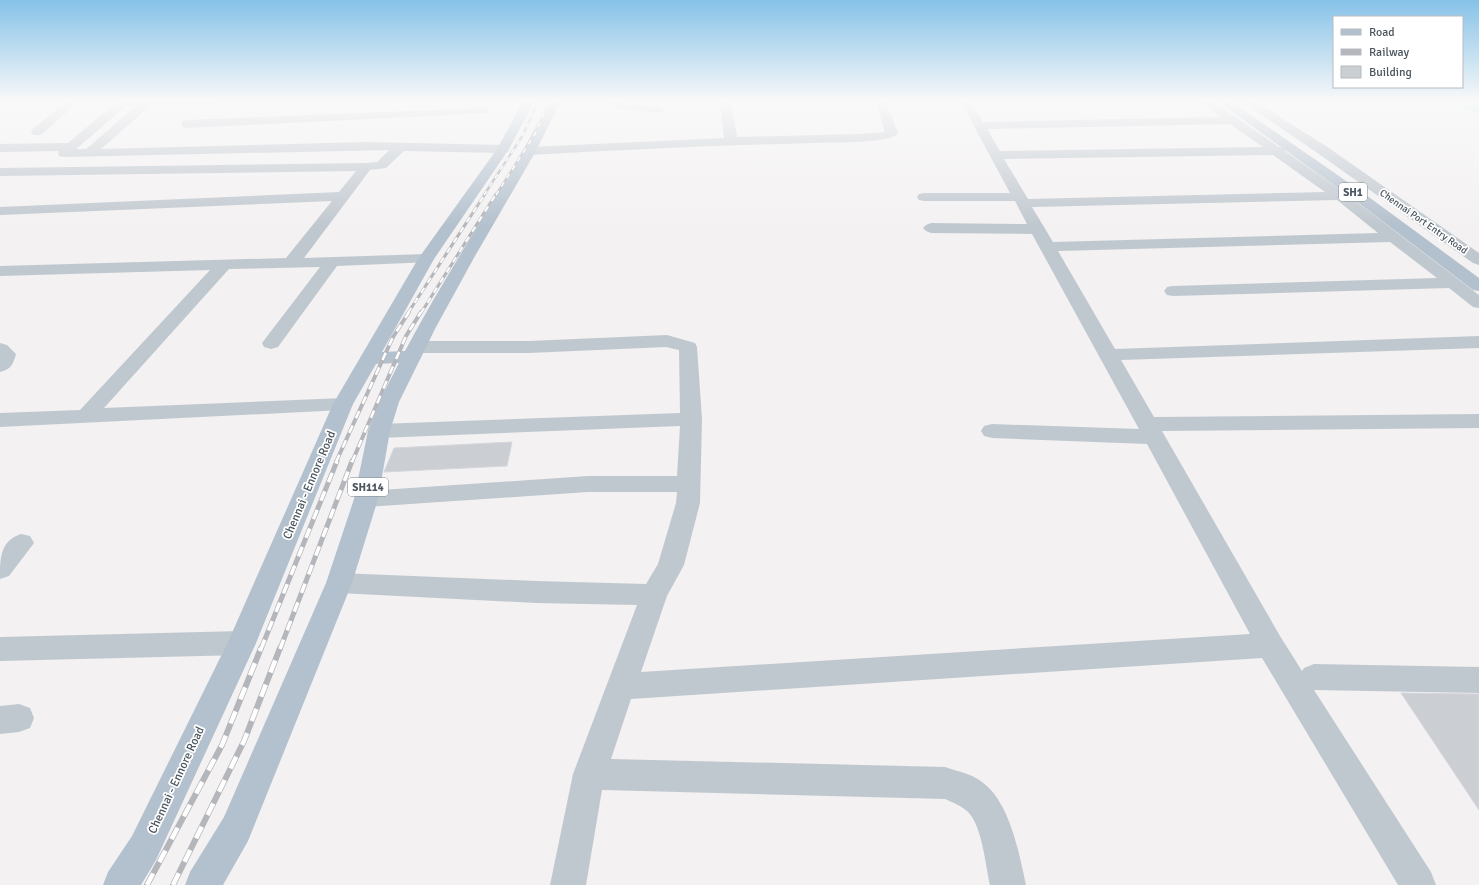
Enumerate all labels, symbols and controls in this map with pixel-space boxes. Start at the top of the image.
legend [1333,16,1463,88]
text: Road [1369,25,1395,40]
text: Railway [1369,45,1409,60]
text: Building [1369,65,1412,80]
road number: SH1 [1339,183,1367,201]
street label: Chennai Port Entry Road [1377,187,1470,257]
street label: Chennai - Ennore Road [280,429,339,542]
road number: SH114 [348,478,388,496]
street label: Chennai - Ennore Road [145,724,208,836]

